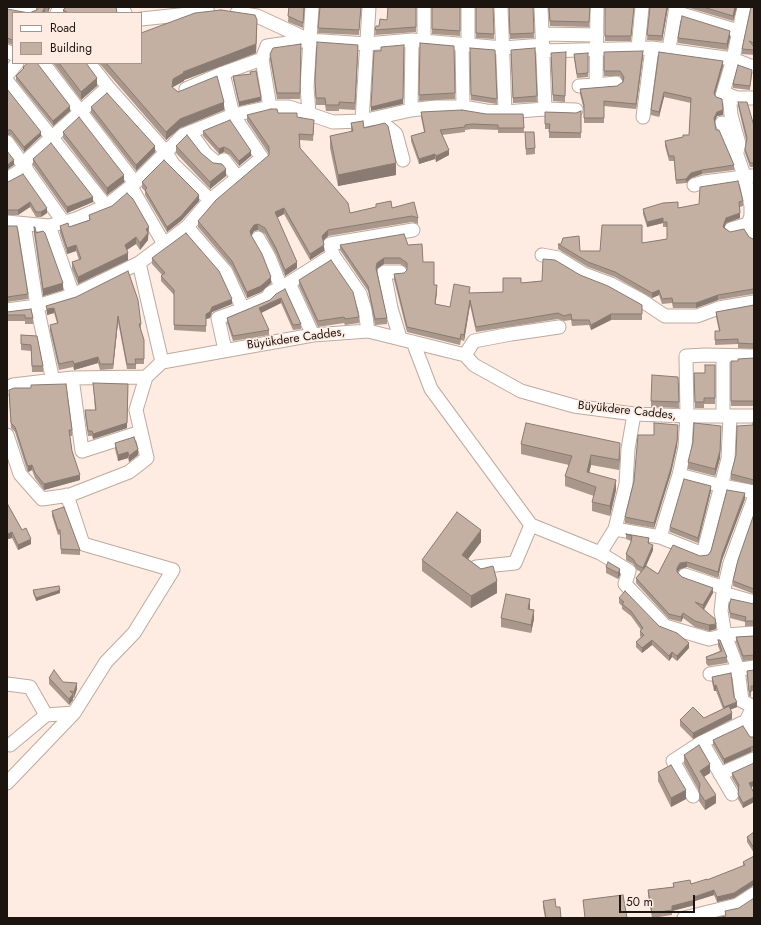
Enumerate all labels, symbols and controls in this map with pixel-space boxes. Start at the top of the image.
legend [12,12,142,64]
text: Road [50,19,76,37]
text: Building [50,39,92,57]
street label: Büyükdere Caddes, [246,325,346,353]
street label: Büyükdere Caddes, [577,399,677,423]
scale bar [621,887,697,913]
text: 50 m [626,893,653,911]

